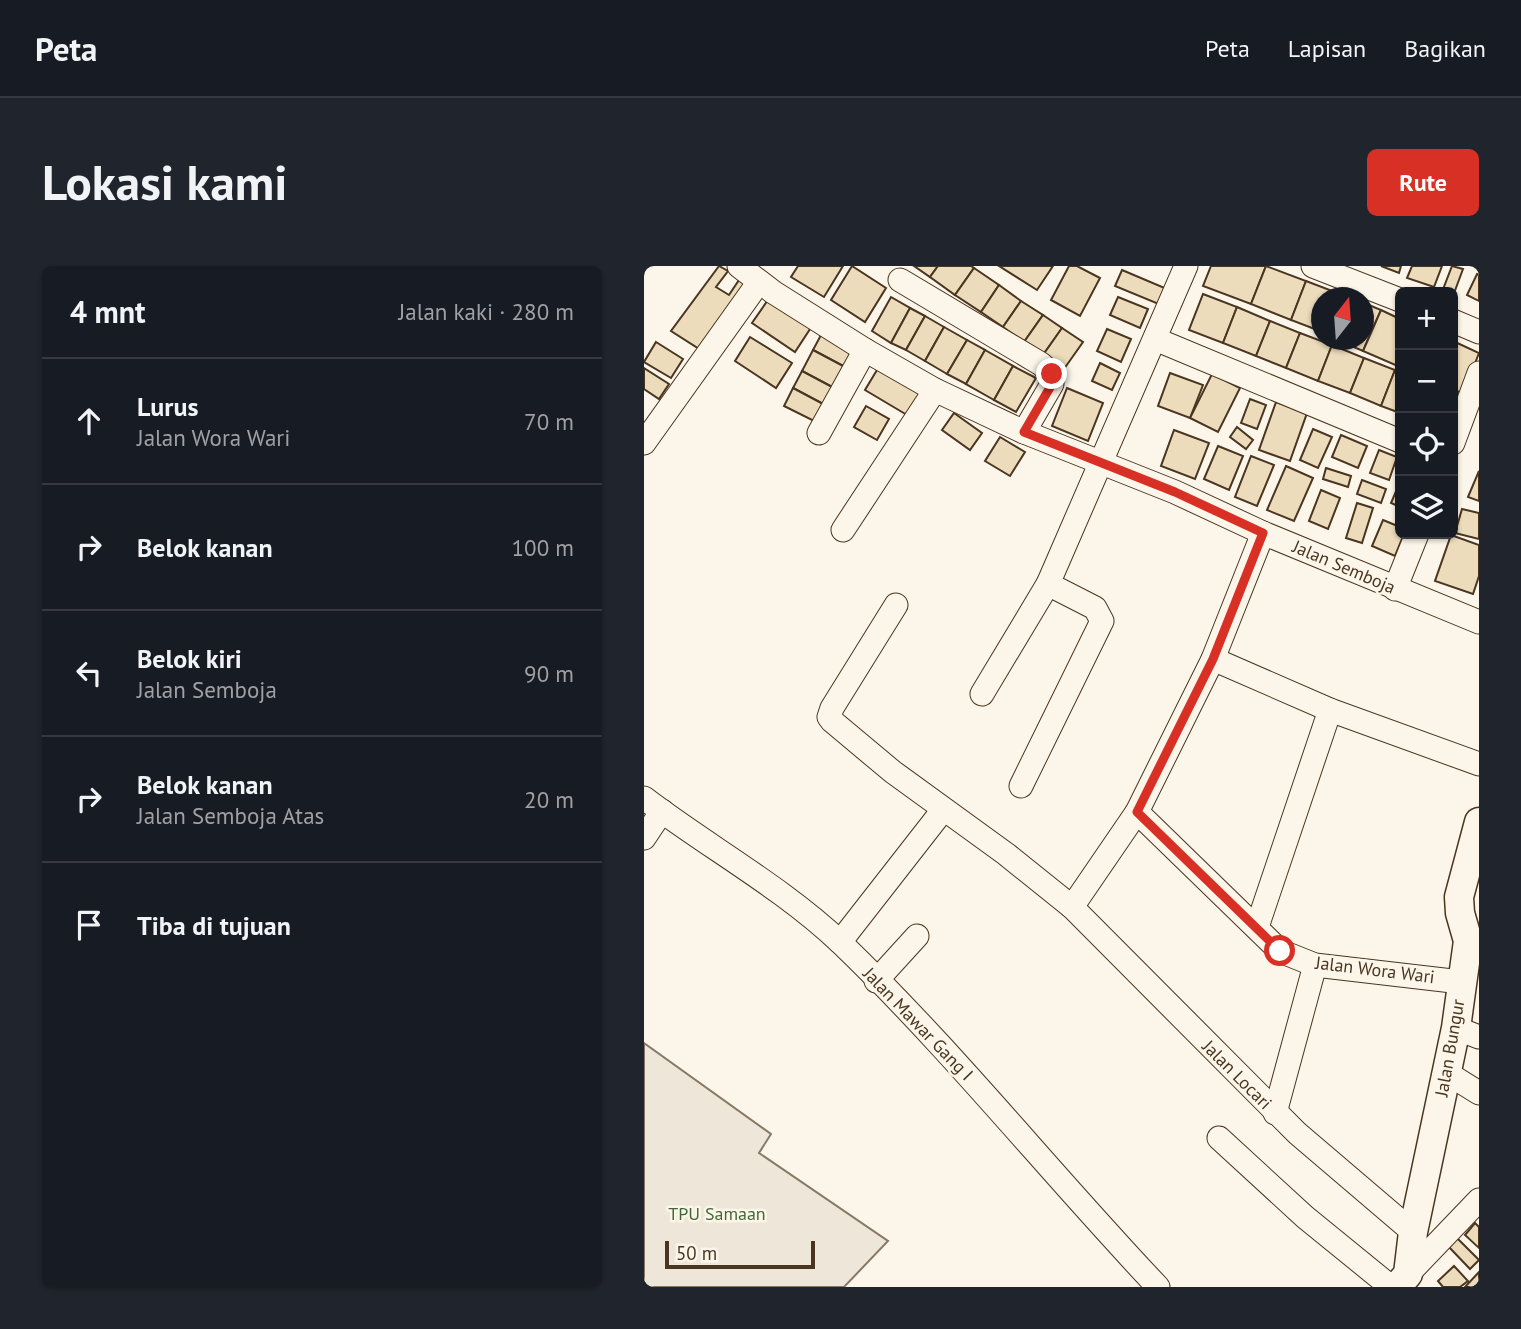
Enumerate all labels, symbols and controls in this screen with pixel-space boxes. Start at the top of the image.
text: Peta [35,27,97,70]
text: Peta [1205,33,1250,64]
text: Lapisan [1288,33,1366,64]
text: Bagikan [1404,33,1486,64]
button: Rute [1367,149,1479,216]
text: Lokasi kami [42,150,287,214]
north arrow [1311,287,1374,350]
map controls [1395,287,1458,539]
button: + [1395,287,1458,350]
text: 4 mnt [70,292,146,331]
text: Jalan kaki · 280 m [399,297,574,326]
button: − [1395,350,1458,413]
route end [1036,358,1067,389]
text: Lurus [137,390,198,423]
icon: ahead [70,402,108,440]
text: 70 m [524,407,574,436]
button: locate [1395,413,1458,476]
text: Jalan Wora Wari [137,423,290,452]
button: layers [1395,476,1458,539]
icon: right [70,528,108,566]
text: Belok kanan [137,531,273,564]
text: 100 m [512,533,574,562]
street label: Jalan Semboja [1288,534,1399,599]
text: Belok kiri [137,642,242,675]
icon: left [70,654,108,692]
text: 90 m [524,659,574,688]
text: Jalan Semboja [137,675,277,704]
text: Belok kanan [137,768,273,801]
icon: right [70,780,108,818]
text: 20 m [524,785,574,814]
text: Jalan Semboja Atas [137,801,324,830]
icon: arrive [70,906,108,944]
text: Tiba di tujuan [137,909,291,942]
route start [1264,935,1295,966]
street label: Jalan Wora Wari [1313,951,1436,988]
street label: Jalan Mawar Gang I [858,961,978,1085]
street label: Jalan Bungur [1429,997,1469,1099]
street label: Jalan Locari [1197,1034,1277,1114]
park label: TPU Samaan [668,1202,766,1225]
scale bar [665,1238,816,1270]
text: 50 m [676,1241,717,1265]

